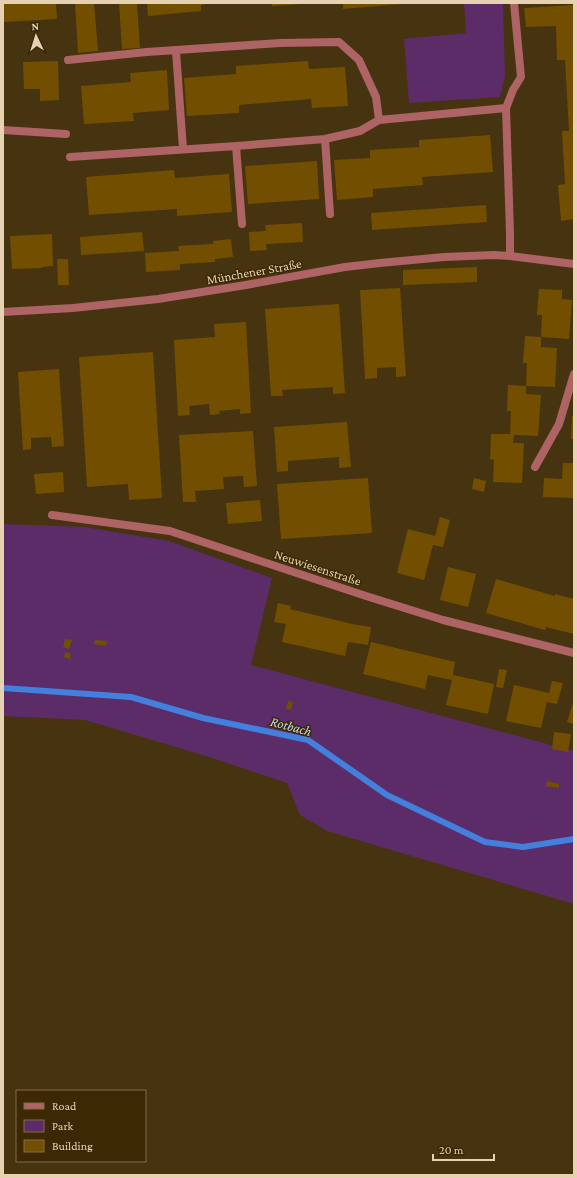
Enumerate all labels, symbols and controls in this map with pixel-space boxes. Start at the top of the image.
north arrow [16,16,56,56]
text: N [31,20,40,32]
street label: Münchener Straße [205,256,303,287]
street label: Neuwiesenstraße [273,546,363,589]
water label: Rotbach [269,713,314,739]
legend [16,1090,146,1162]
text: Road [52,1099,77,1113]
text: Park [52,1119,74,1133]
scale bar [433,1136,494,1162]
text: Building [52,1139,93,1153]
text: 20 m [439,1143,464,1157]

